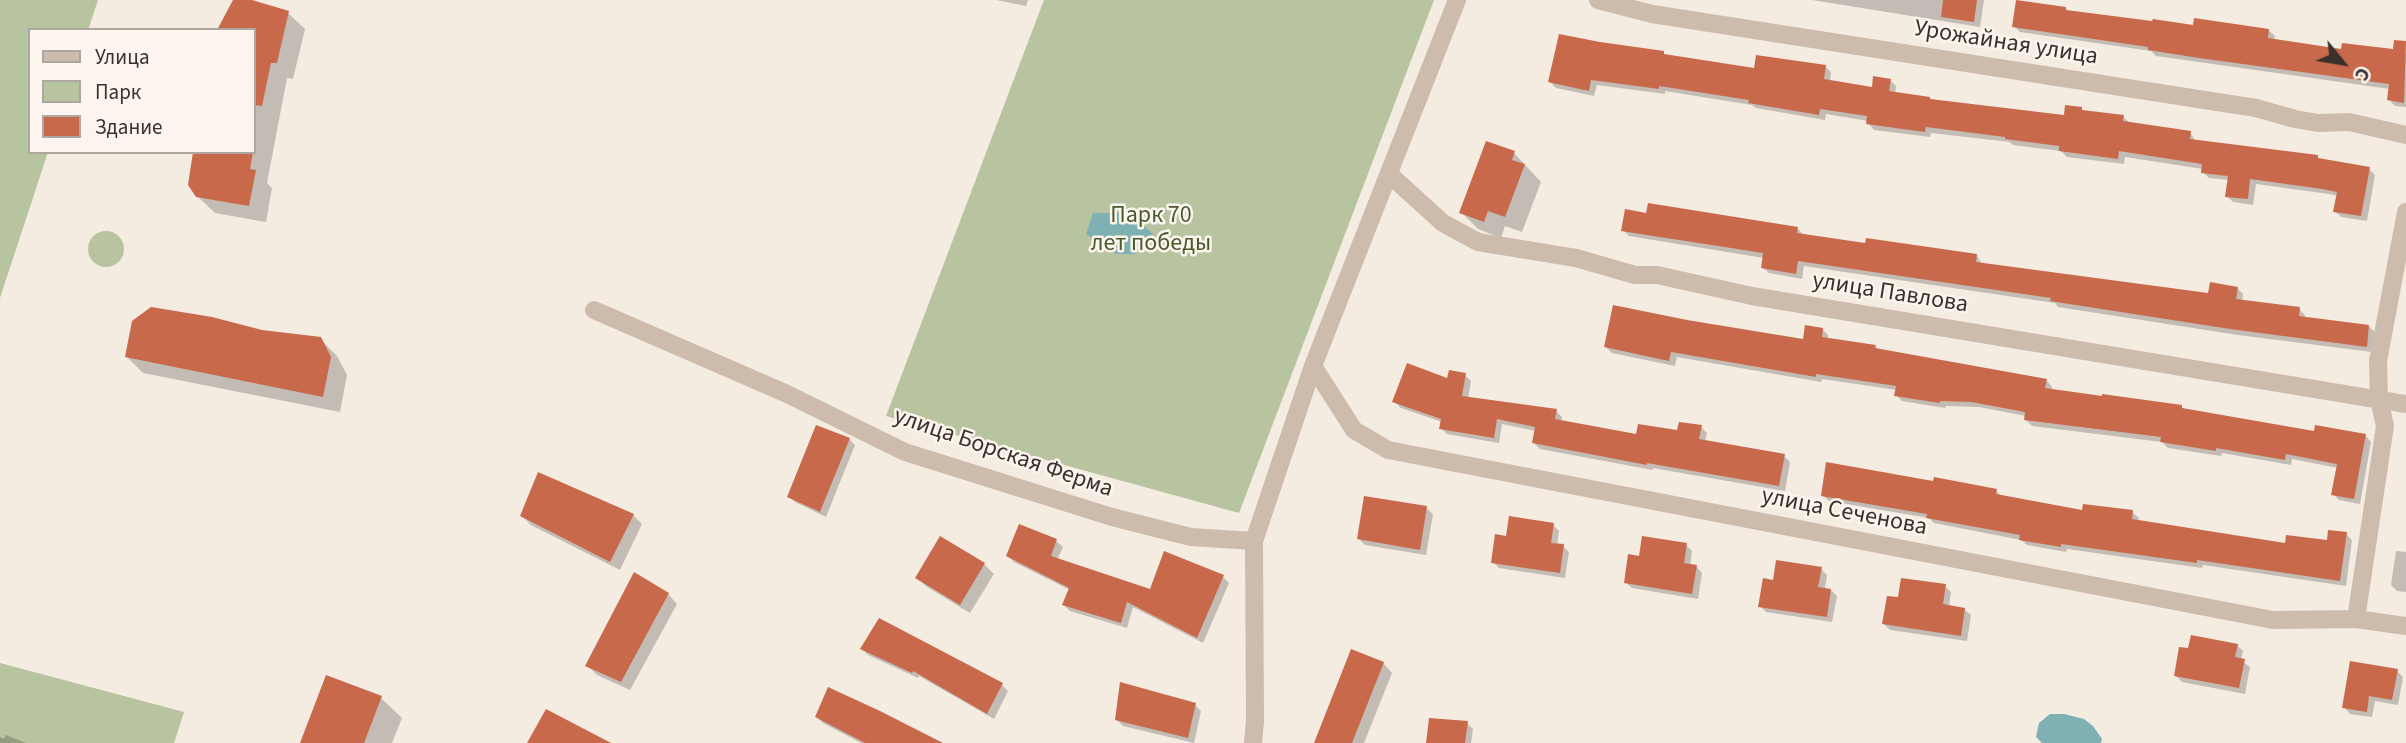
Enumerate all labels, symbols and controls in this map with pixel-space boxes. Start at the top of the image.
street label: Урожайная улица [1912,15,2100,73]
legend [28,28,256,154]
north arrow [2308,28,2378,98]
text: Улица [95,42,150,72]
text: С [2347,62,2376,85]
text: Парк [95,77,141,107]
text: Здание [95,112,163,142]
park label: Парк 70 лет победы [1091,203,1211,259]
street label: улица Павлова [1810,267,1970,321]
street label: улица Борская Ферма [890,403,1116,505]
street label: улица Сеченова [1759,483,1929,543]

